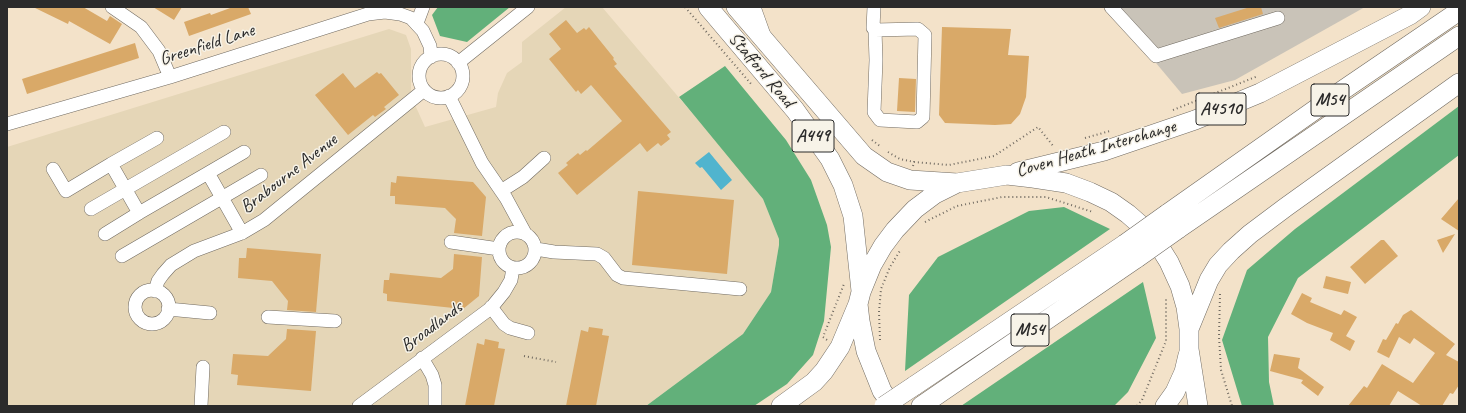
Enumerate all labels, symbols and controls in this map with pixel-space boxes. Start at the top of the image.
street label: Greenfield Lane [157,19,257,71]
street label: Stafford Road [723,28,799,112]
road number: M54 [1311,84,1349,116]
road number: A4510 [1196,93,1246,125]
street label: Coven Heath Interchange [1014,115,1178,183]
road number: A449 [792,120,834,152]
street label: Brabourne Avenue [236,129,342,219]
street label: Broadlands [396,296,468,358]
road number: M54 [1011,314,1049,346]

